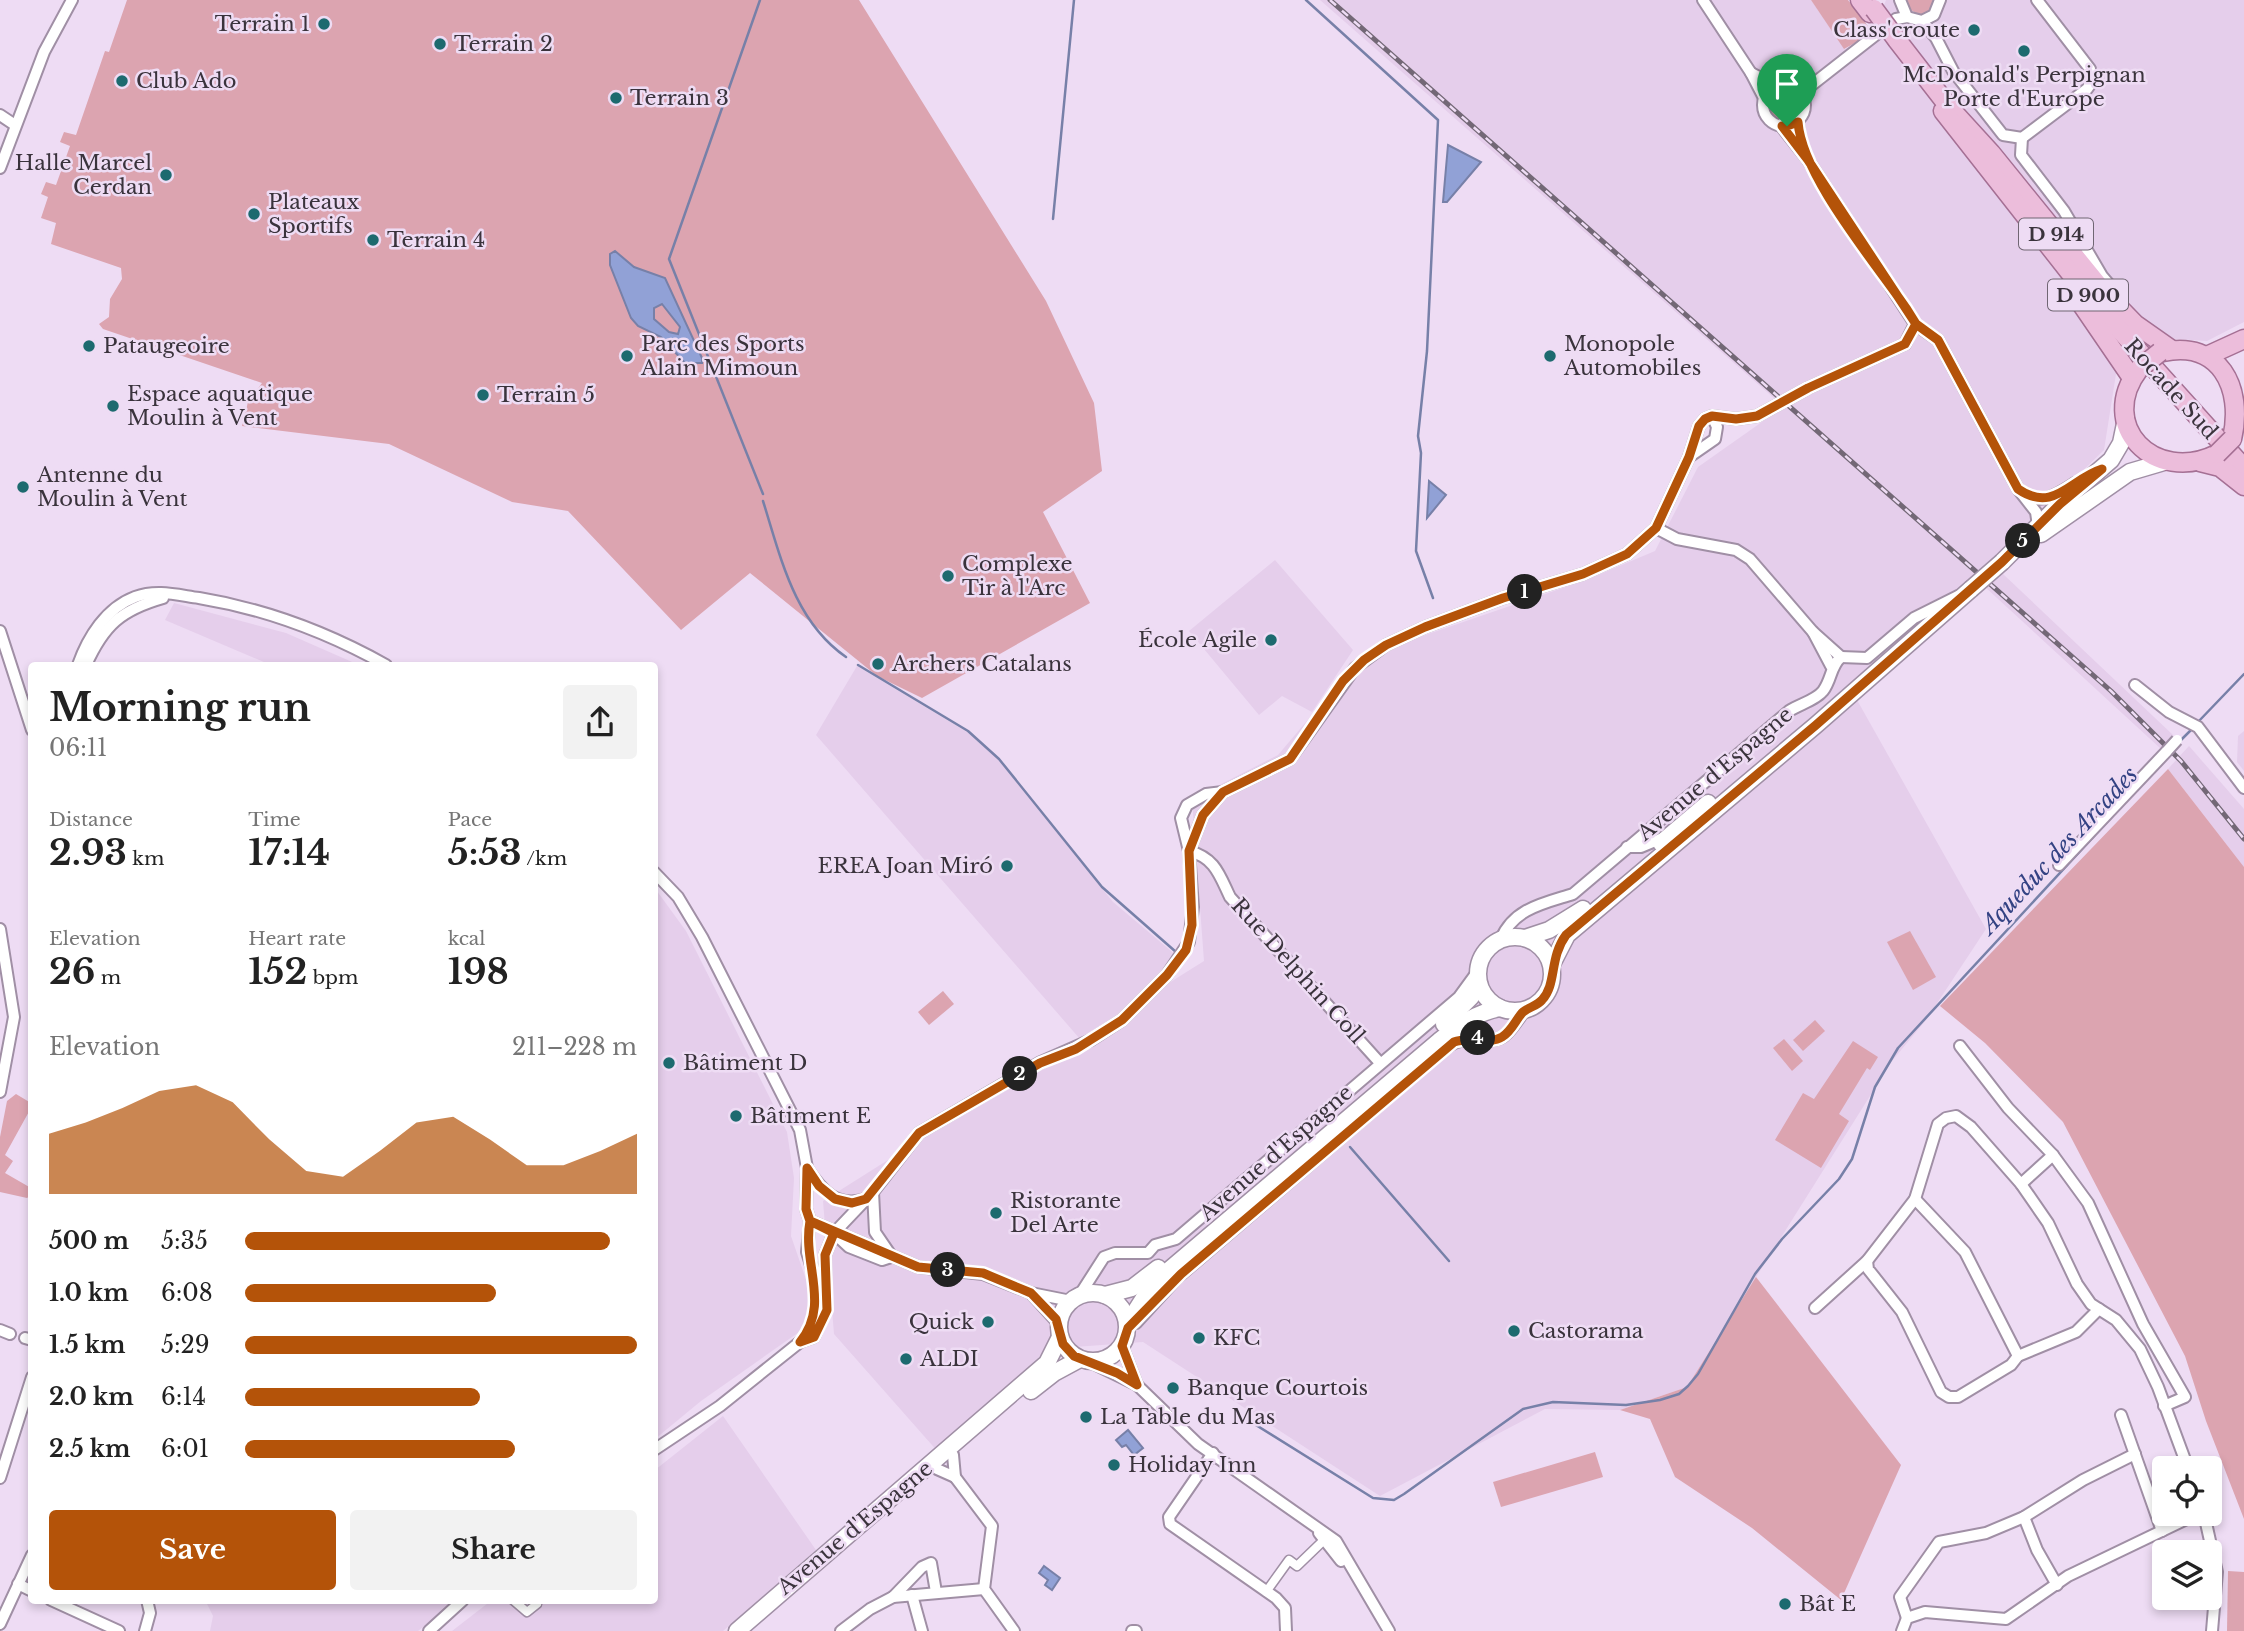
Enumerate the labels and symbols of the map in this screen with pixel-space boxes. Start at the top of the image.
place label: Terrain 1 [215,11,310,37]
marker: Terrain 1 [316,16,332,32]
place label: Class'croute [1833,17,1960,43]
marker: Class'croute [1966,22,1982,38]
place label: Terrain 2 [454,31,553,57]
marker: Terrain 2 [432,36,448,52]
marker: McDonald's Perpignan Porte d'Europe [2016,43,2032,59]
pin [1757,54,1817,126]
place label: McDonald's Perpignan Porte d'Europe [1902,62,2146,112]
place label: Club Ado [136,68,236,94]
marker: Club Ado [114,73,130,89]
place label: Terrain 3 [630,85,729,111]
marker: Terrain 3 [608,90,624,106]
place label: Halle Marcel Cerdan [15,150,152,200]
marker: Halle Marcel Cerdan [158,167,174,183]
place label: Plateaux Sportifs [268,189,360,239]
marker: Plateaux Sportifs [246,206,262,222]
road number: D 914 [2019,218,2093,250]
place label: Terrain 4 [387,227,485,253]
marker: Terrain 4 [365,232,381,248]
road number: D 900 [2048,280,2128,310]
place label: Parc des Sports Alain Mimoun [640,331,805,381]
place label: Monopole Automobiles [1563,331,1701,381]
place label: Pataugeoire [103,333,230,359]
street label: Rocade Sud [2119,333,2223,445]
marker: Pataugeoire [81,338,97,354]
marker: Parc des Sports Alain Mimoun [619,348,635,364]
marker: Monopole Automobiles [1542,348,1558,364]
place label: Espace aquatique Moulin à Vent [127,381,313,431]
place label: Terrain 5 [497,382,595,408]
marker: Terrain 5 [475,387,491,403]
marker: Espace aquatique Moulin à Vent [105,398,121,414]
place label: Antenne du Moulin à Vent [36,462,187,512]
marker: Antenne du Moulin à Vent [15,479,31,495]
pin: 5 [2006,524,2040,558]
place label: Complexe Tir à l'Arc [962,551,1072,601]
marker: Complexe Tir à l'Arc [940,568,956,584]
pin: 1 [1508,574,1542,610]
place label: École Agile [1138,627,1257,653]
marker: École Agile [1263,632,1279,648]
place label: Archers Catalans [891,651,1072,677]
marker: Archers Catalans [870,656,886,672]
street label: Avenue d'Espagne [1631,702,1798,847]
water label: Aqueduc des Arcades [1972,761,2144,941]
place label: EREA Joan Miró [817,853,993,879]
marker: EREA Joan Miró [999,858,1015,874]
street label: Rue Delphin Coll [1226,893,1370,1049]
pin: 4 [1460,1020,1496,1056]
place label: Bâtiment D [683,1050,807,1076]
marker: Bâtiment D [661,1055,677,1071]
pin: 2 [1002,1056,1038,1092]
street label: Avenue d'Espagne [1193,1079,1358,1227]
place label: Bâtiment E [750,1103,871,1129]
marker: Bâtiment E [728,1108,744,1124]
place label: Ristorante Del Arte [1010,1188,1121,1238]
marker: Ristorante Del Arte [988,1205,1004,1221]
pin: 3 [930,1252,965,1288]
place label: Quick [909,1309,974,1335]
marker: Quick [980,1314,996,1330]
place label: Castorama [1528,1318,1644,1344]
marker: Castorama [1506,1323,1522,1339]
place label: KFC [1213,1325,1260,1351]
marker: KFC [1191,1330,1207,1346]
place label: ALDI [919,1346,979,1372]
marker: ALDI [898,1351,914,1367]
place label: Banque Courtois [1187,1375,1368,1401]
marker: Banque Courtois [1165,1380,1181,1396]
place label: La Table du Mas [1100,1404,1275,1430]
marker: La Table du Mas [1078,1409,1094,1425]
place label: Holiday Inn [1128,1452,1256,1478]
street label: Avenue d'Espagne [771,1456,938,1601]
marker: Holiday Inn [1106,1457,1122,1473]
place label: Bât E [1799,1591,1856,1617]
marker: Bât E [1777,1596,1793,1612]

